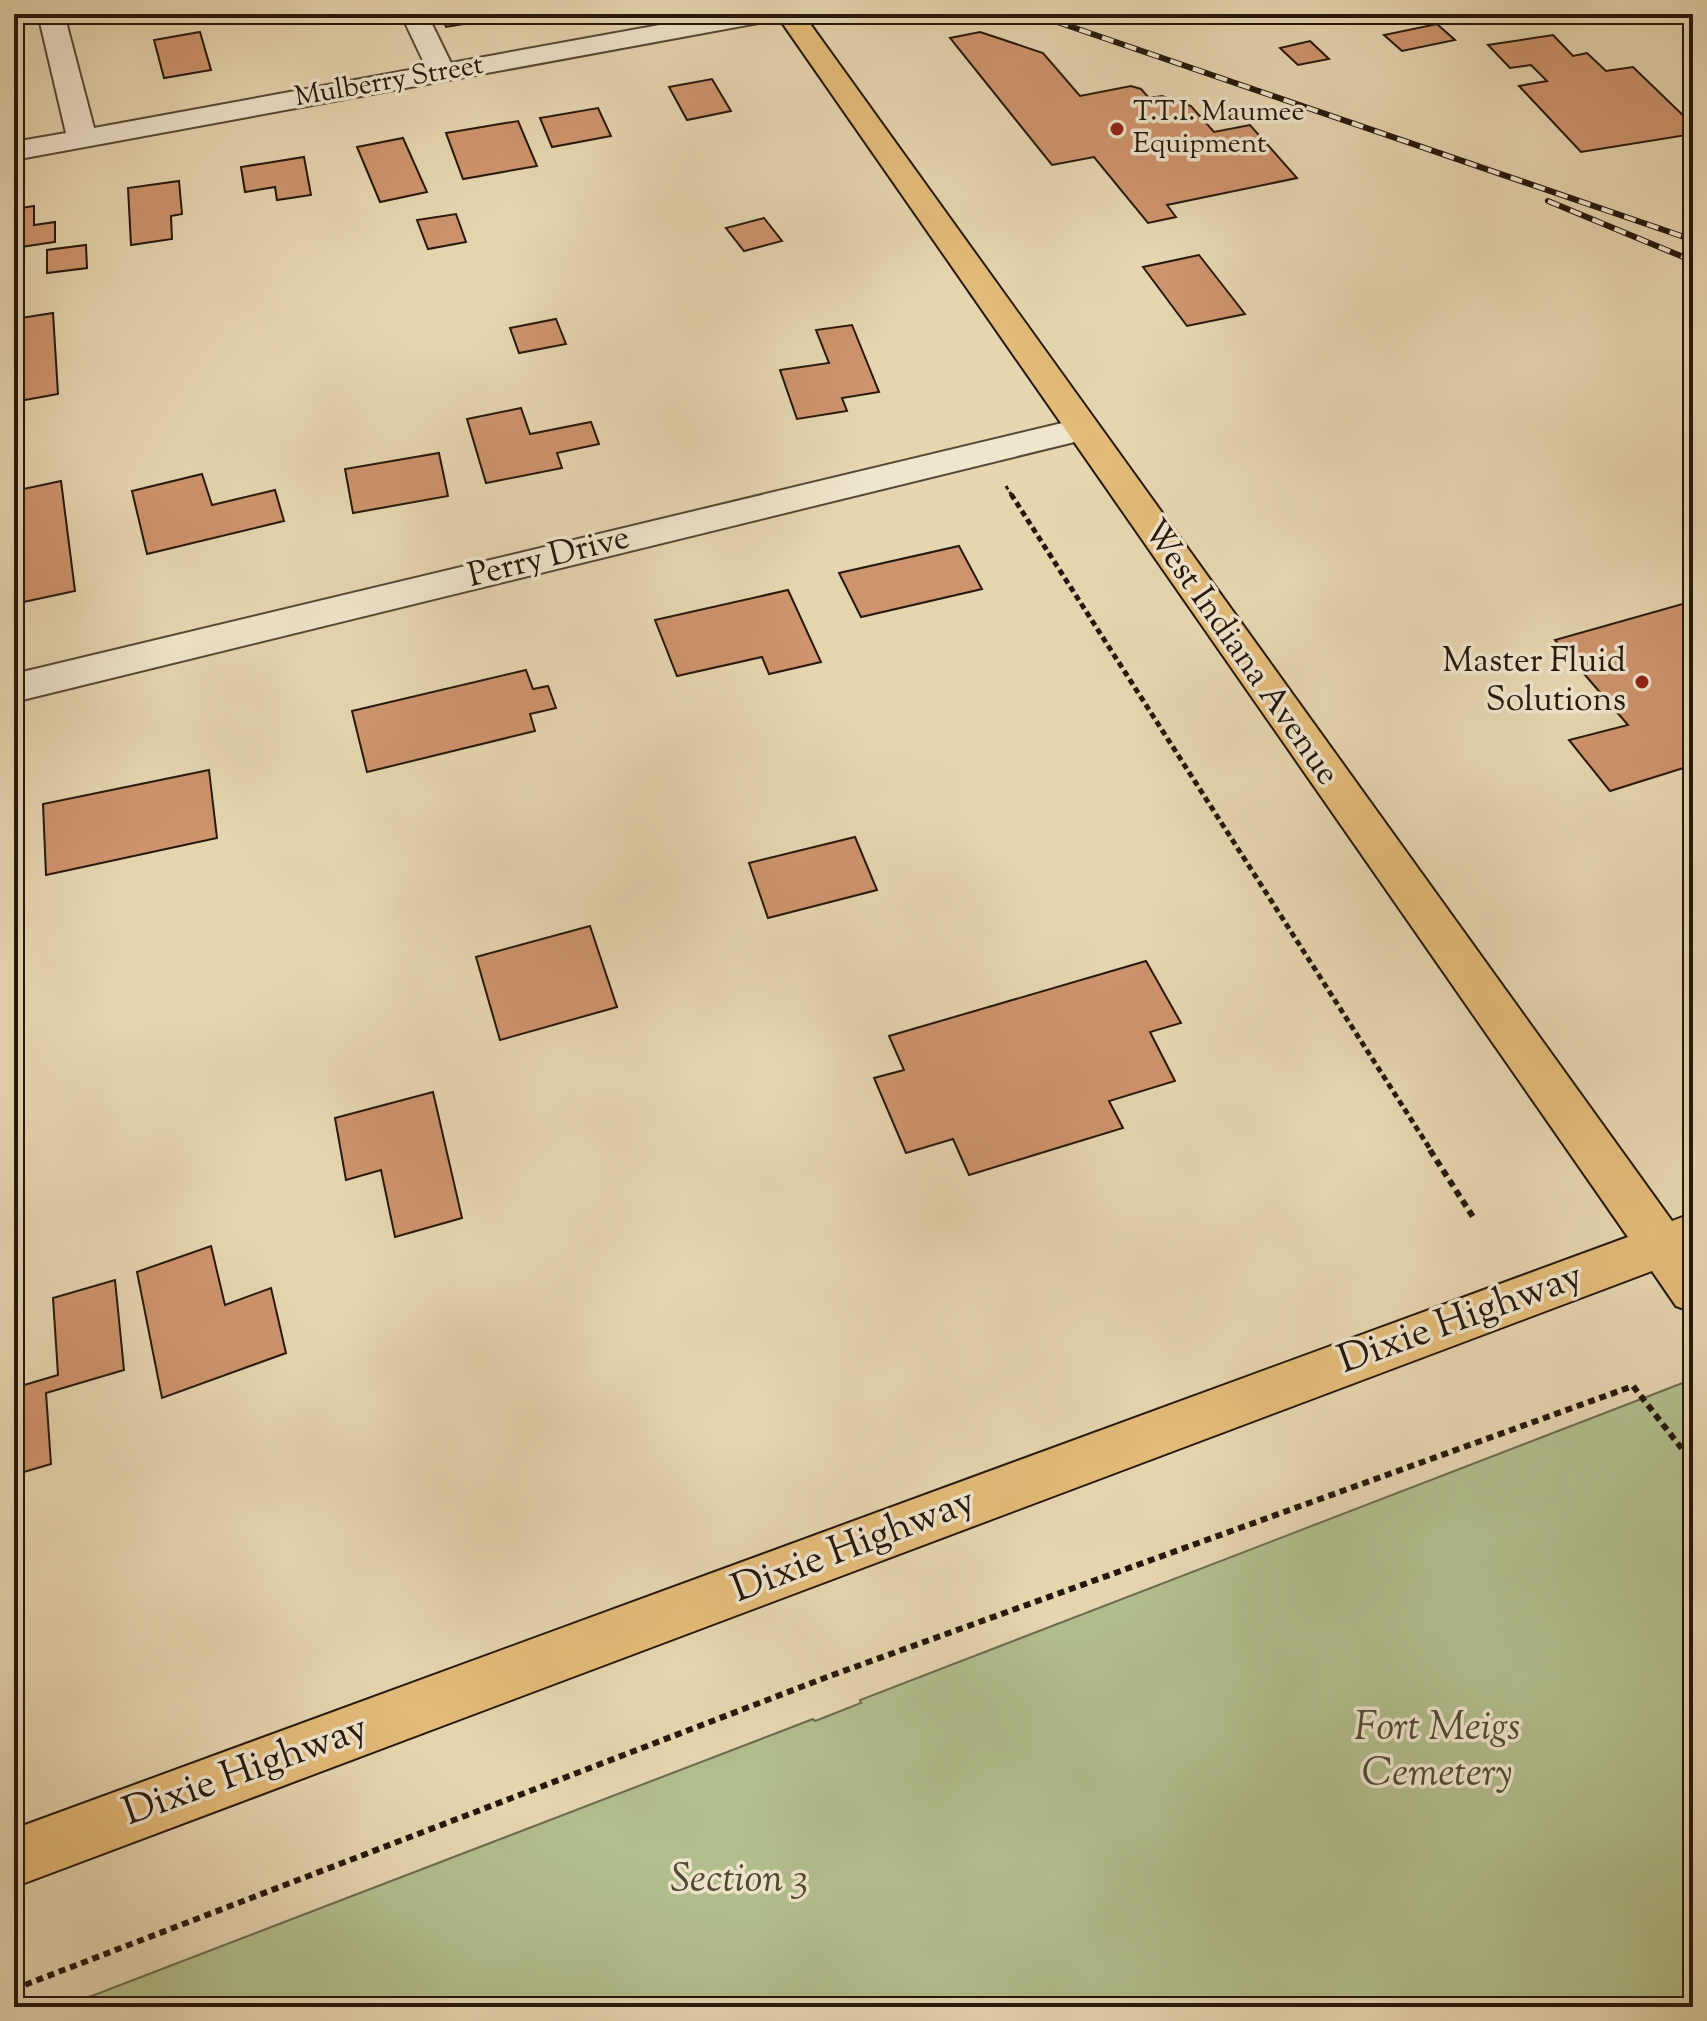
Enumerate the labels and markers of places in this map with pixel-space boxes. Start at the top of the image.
place label: T.T.I. Maumee Equipment [1133,93,1305,165]
marker: T.T.I. Maumee Equipment [1108,120,1126,138]
place label: Master Fluid Solutions [1442,638,1626,726]
marker: Master Fluid Solutions [1633,673,1651,691]

